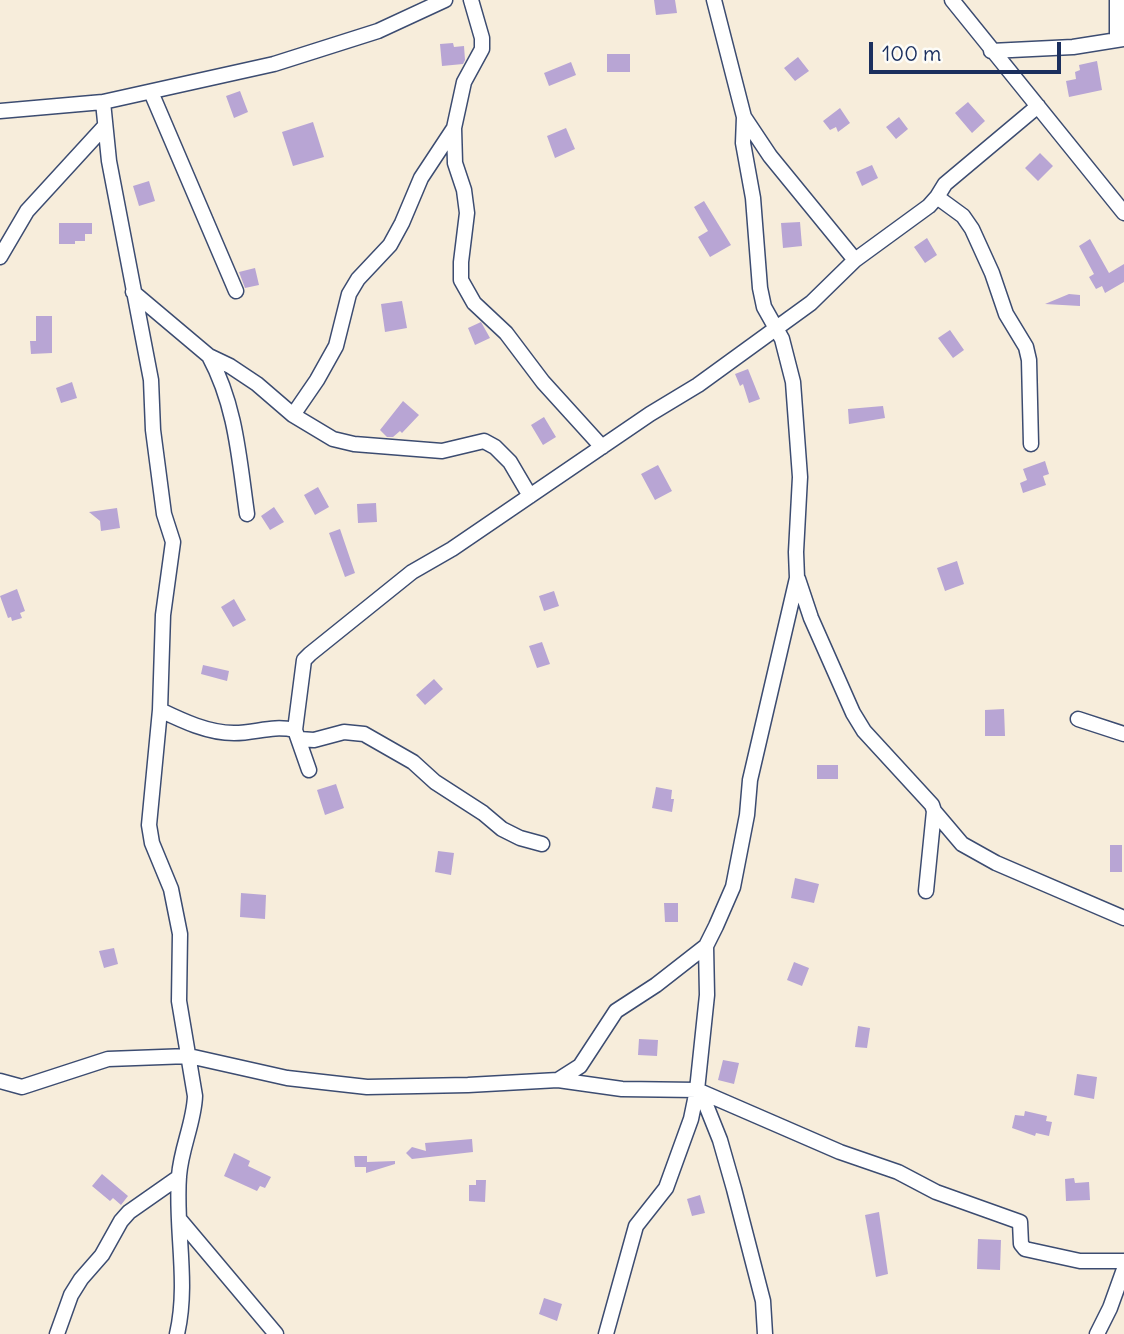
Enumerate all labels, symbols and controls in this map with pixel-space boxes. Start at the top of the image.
scale bar [872,28,1064,72]
text: 100 m [882,40,941,67]

